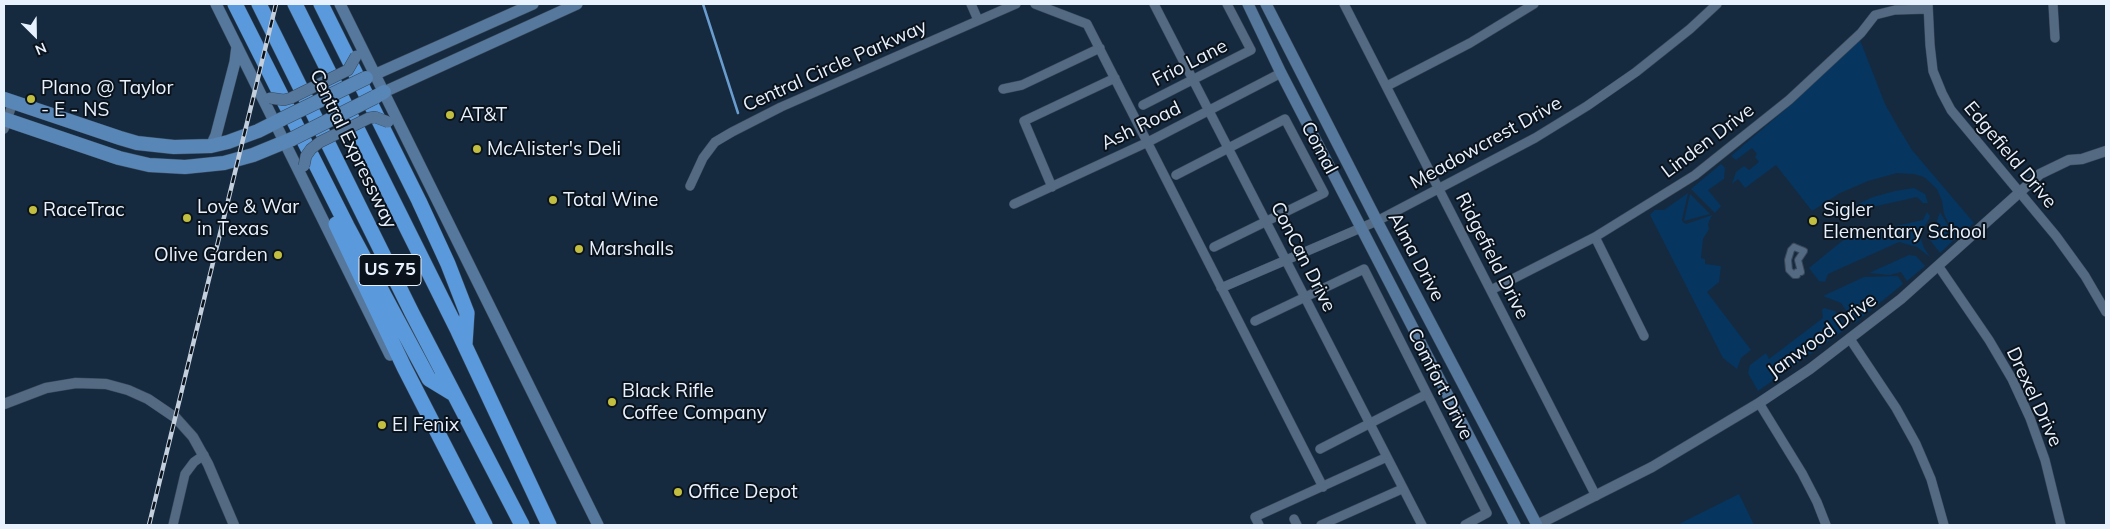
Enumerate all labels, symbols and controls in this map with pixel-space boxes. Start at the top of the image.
north arrow [10,10,60,60]
street label: Central Circle Parkway [739,15,931,117]
street label: Frio Lane [1149,34,1231,92]
text: N [32,38,49,59]
street label: Central Expressway [305,66,401,232]
place label: Plano @ Taylor - E - NS [41,77,173,121]
street label: Meadowcrest Drive [1406,92,1566,194]
marker: Plano @ Taylor - E - NS [25,93,37,105]
street label: Ash Road [1097,97,1185,155]
street label: Edgefield Drive [1959,97,2061,213]
street label: Linden Drive [1657,99,1759,183]
place label: AT&T [460,104,507,126]
marker: AT&T [444,109,456,121]
street label: Comal [1296,118,1342,178]
place label: McAlister's Deli [487,138,621,160]
marker: McAlister's Deli [471,143,483,155]
place label: Total Wine [563,189,658,211]
street label: Ridgefield Drive [1450,189,1534,323]
marker: Total Wine [547,194,559,206]
place label: Love & War in Texas [197,196,299,240]
street label: ConCan Drive [1266,198,1340,316]
place label: RaceTrac [43,199,125,221]
place label: Sigler Elementary School [1823,199,1986,243]
marker: RaceTrac [27,204,39,216]
street label: Alma Drive [1383,209,1449,305]
marker: Love & War in Texas [181,212,193,224]
marker: Sigler Elementary School [1807,215,1819,227]
place label: Marshalls [589,238,674,260]
marker: Marshalls [573,243,585,255]
place label: Olive Garden [154,244,268,266]
marker: Olive Garden [272,249,284,261]
road number: US 75 [359,254,421,286]
street label: Janwood Drive [1763,289,1881,383]
street label: Comfort Drive [1402,325,1478,443]
street label: Drexel Drive [2001,344,2067,450]
place label: Black Rifle Coffee Company [622,380,767,424]
marker: Black Rifle Coffee Company [606,396,618,408]
place label: El Fenix [392,414,459,436]
marker: El Fenix [376,419,388,431]
place label: Office Depot [688,481,798,503]
marker: Office Depot [672,486,684,498]

